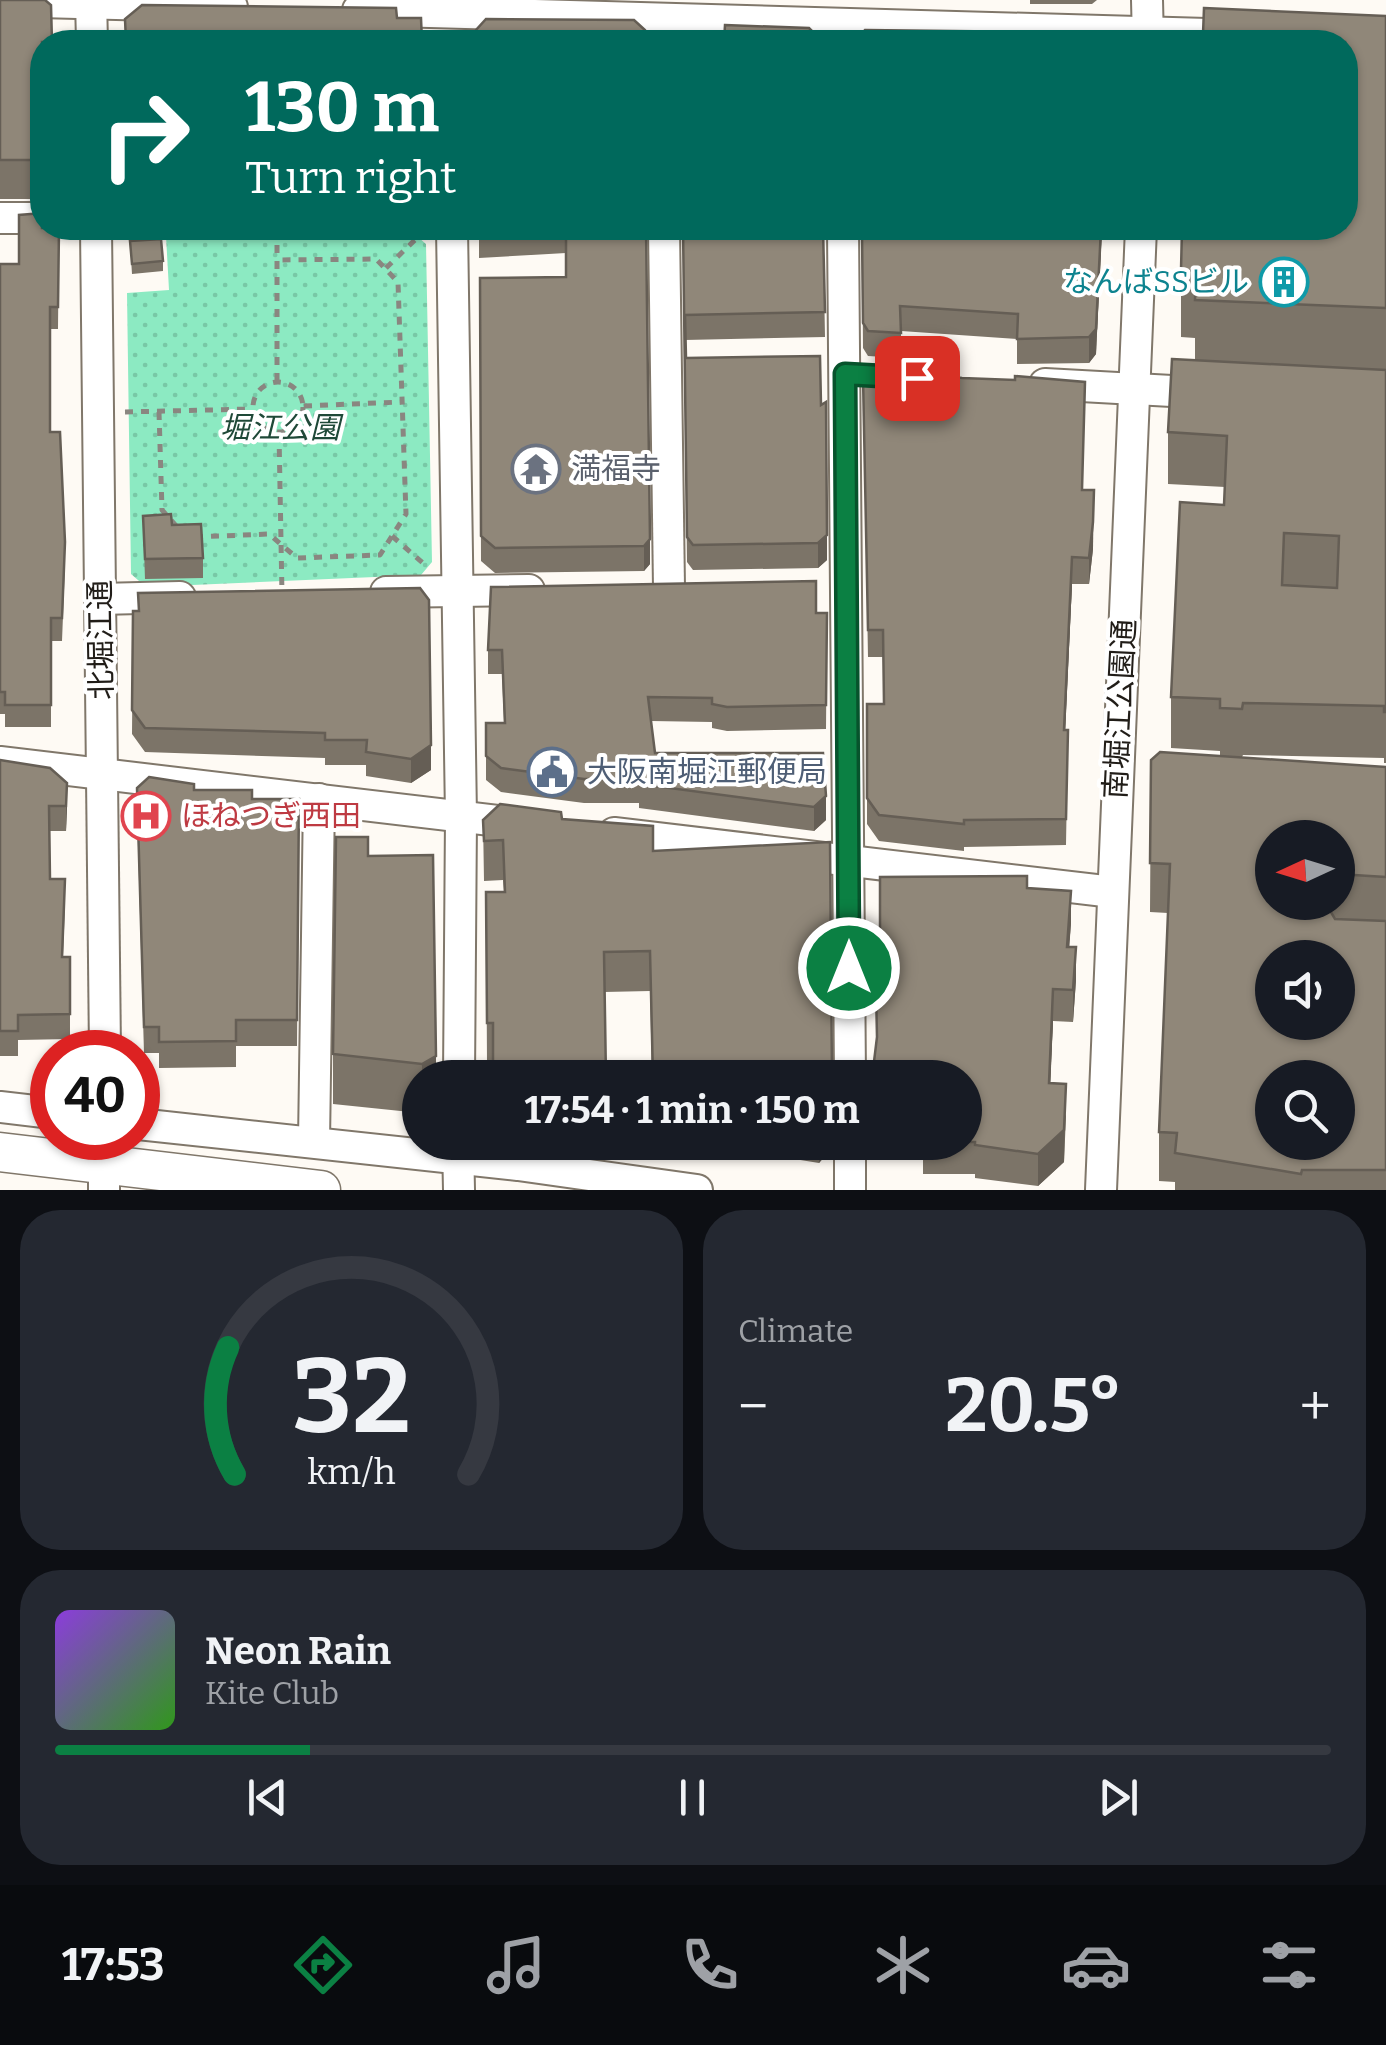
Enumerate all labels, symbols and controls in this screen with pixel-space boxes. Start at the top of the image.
text: 130 m [245,66,439,150]
icon: right [80,70,210,200]
text: Turn right [245,151,457,205]
building icon: なんばSSビル [1258,256,1310,308]
place label: なんばSSビル [1063,264,1249,300]
pin [875,336,960,421]
icon: arrive [890,351,945,406]
park label: 堀江公園 [220,410,344,446]
temple icon: 満福寺 [510,443,562,495]
place label: 満福寺 [571,451,661,487]
street label: 北堀江通 [82,580,120,700]
street label: 南堀江公園通 [1097,618,1143,800]
public building icon: 大阪南堀江郵便局 [526,746,578,798]
place label: 大阪南堀江郵便局 [587,754,827,790]
hospital icon: ほねつぎ西田 [120,790,172,842]
place label: ほねつぎ西田 [181,798,361,834]
north arrow [1255,820,1355,920]
map controls [1255,820,1355,1160]
position arrow [797,916,901,1020]
button: sound [1255,940,1355,1040]
speed limit sign: 40 [30,1030,160,1160]
button: search [1255,1060,1355,1160]
text: 17:54 · 1 min · 150 m [525,1087,859,1133]
text: Climate [738,1312,853,1350]
text: 32 [292,1335,411,1460]
text: 20.5° [945,1361,1123,1451]
text: − [738,1374,768,1440]
text: + [1300,1374,1331,1440]
text: km/h [307,1451,396,1493]
text: Neon Rain [205,1628,391,1674]
text: Kite Club [205,1674,339,1712]
icon: previous [240,1770,295,1825]
icon: pause [665,1770,720,1825]
icon: next [1091,1770,1146,1825]
icon: directions [288,1930,358,2000]
icon: music [481,1930,551,2000]
icon: phone [675,1930,745,2000]
icon: climate [868,1930,938,2000]
icon: car [1061,1930,1131,2000]
icon: filters [1254,1930,1324,2000]
text: 17:53 [62,1938,165,1992]

